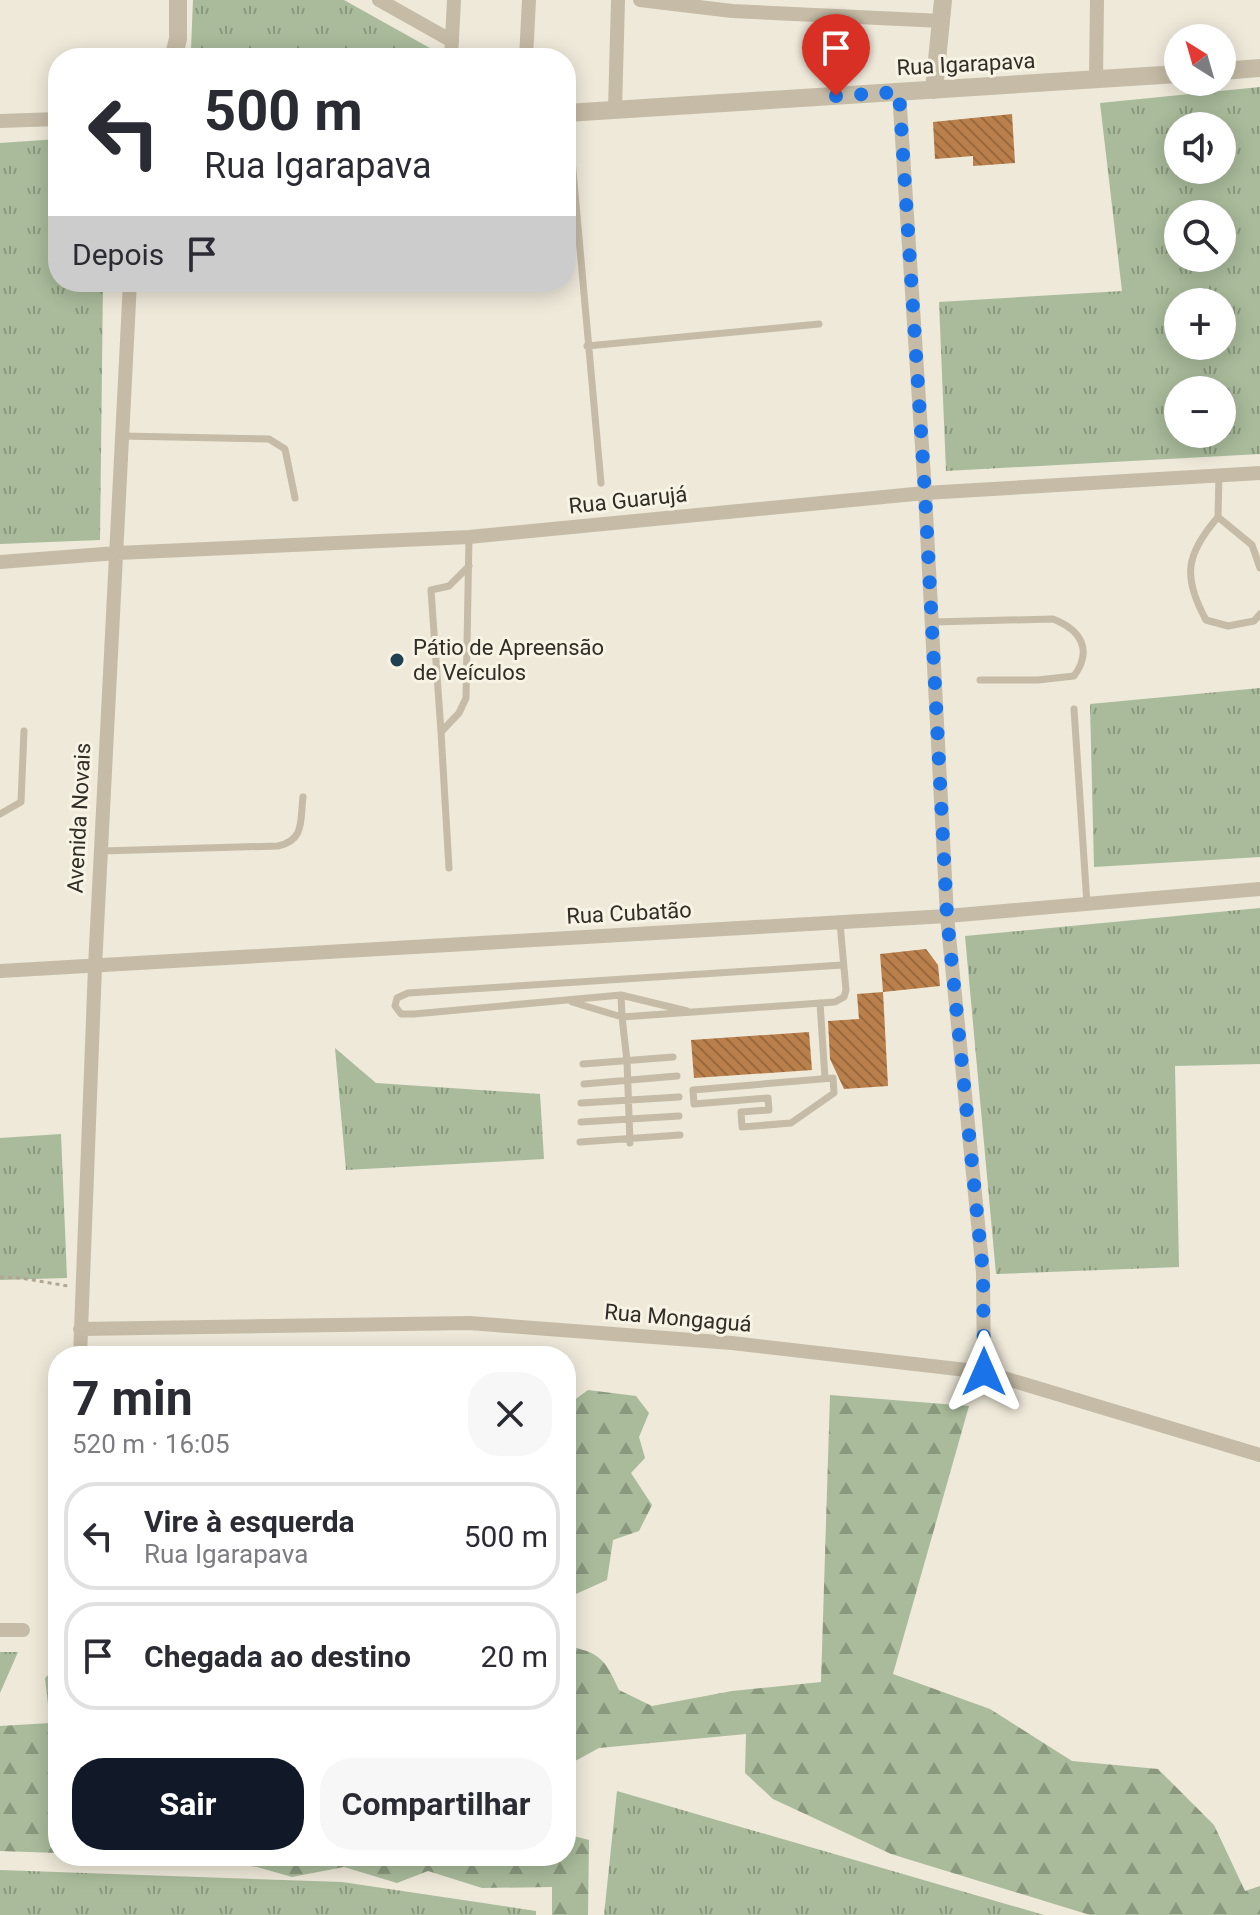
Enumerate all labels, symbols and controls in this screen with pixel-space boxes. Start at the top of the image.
pin [802,14.0,870,96]
north arrow [1164,24,1236,96]
map controls [1164,24,1236,448]
icon: arrive [814,26,858,70]
street label: Rua Igarapava [896,48,1036,80]
text: 500 m [204,78,363,144]
icon: left [72,80,176,184]
button: sound [1164,112,1236,184]
text: Rua Igarapava [204,145,432,187]
button: search [1164,200,1236,272]
icon: arrive [180,232,224,276]
text: Depois [72,237,164,272]
button: + [1164,288,1236,360]
button: − [1164,376,1236,448]
street label: Rua Guarujá [568,481,688,519]
place label: Pátio de Apreensão de Veículos [413,635,604,685]
marker: Pátio de Apreensão de Veículos [388,651,406,669]
street label: Avenida Novais [63,742,95,894]
street label: Rua Cubatão [566,897,692,929]
street label: Rua Mongaguá [603,1299,753,1337]
position arrow [942,1330,1026,1414]
text: 7 min [72,1370,193,1427]
button: close [468,1372,552,1456]
text: 520 m · 16:05 [72,1429,230,1459]
text: Vire à esquerda [144,1504,355,1539]
icon: left [76,1514,120,1558]
text: 500 m [464,1519,548,1554]
text: Rua Igarapava [144,1539,308,1569]
icon: arrive [76,1634,120,1678]
text: Chegada ao destino [144,1639,411,1674]
text: 20 m [481,1639,548,1674]
button: Sair [72,1758,304,1850]
button: Compartilhar [320,1758,552,1850]

